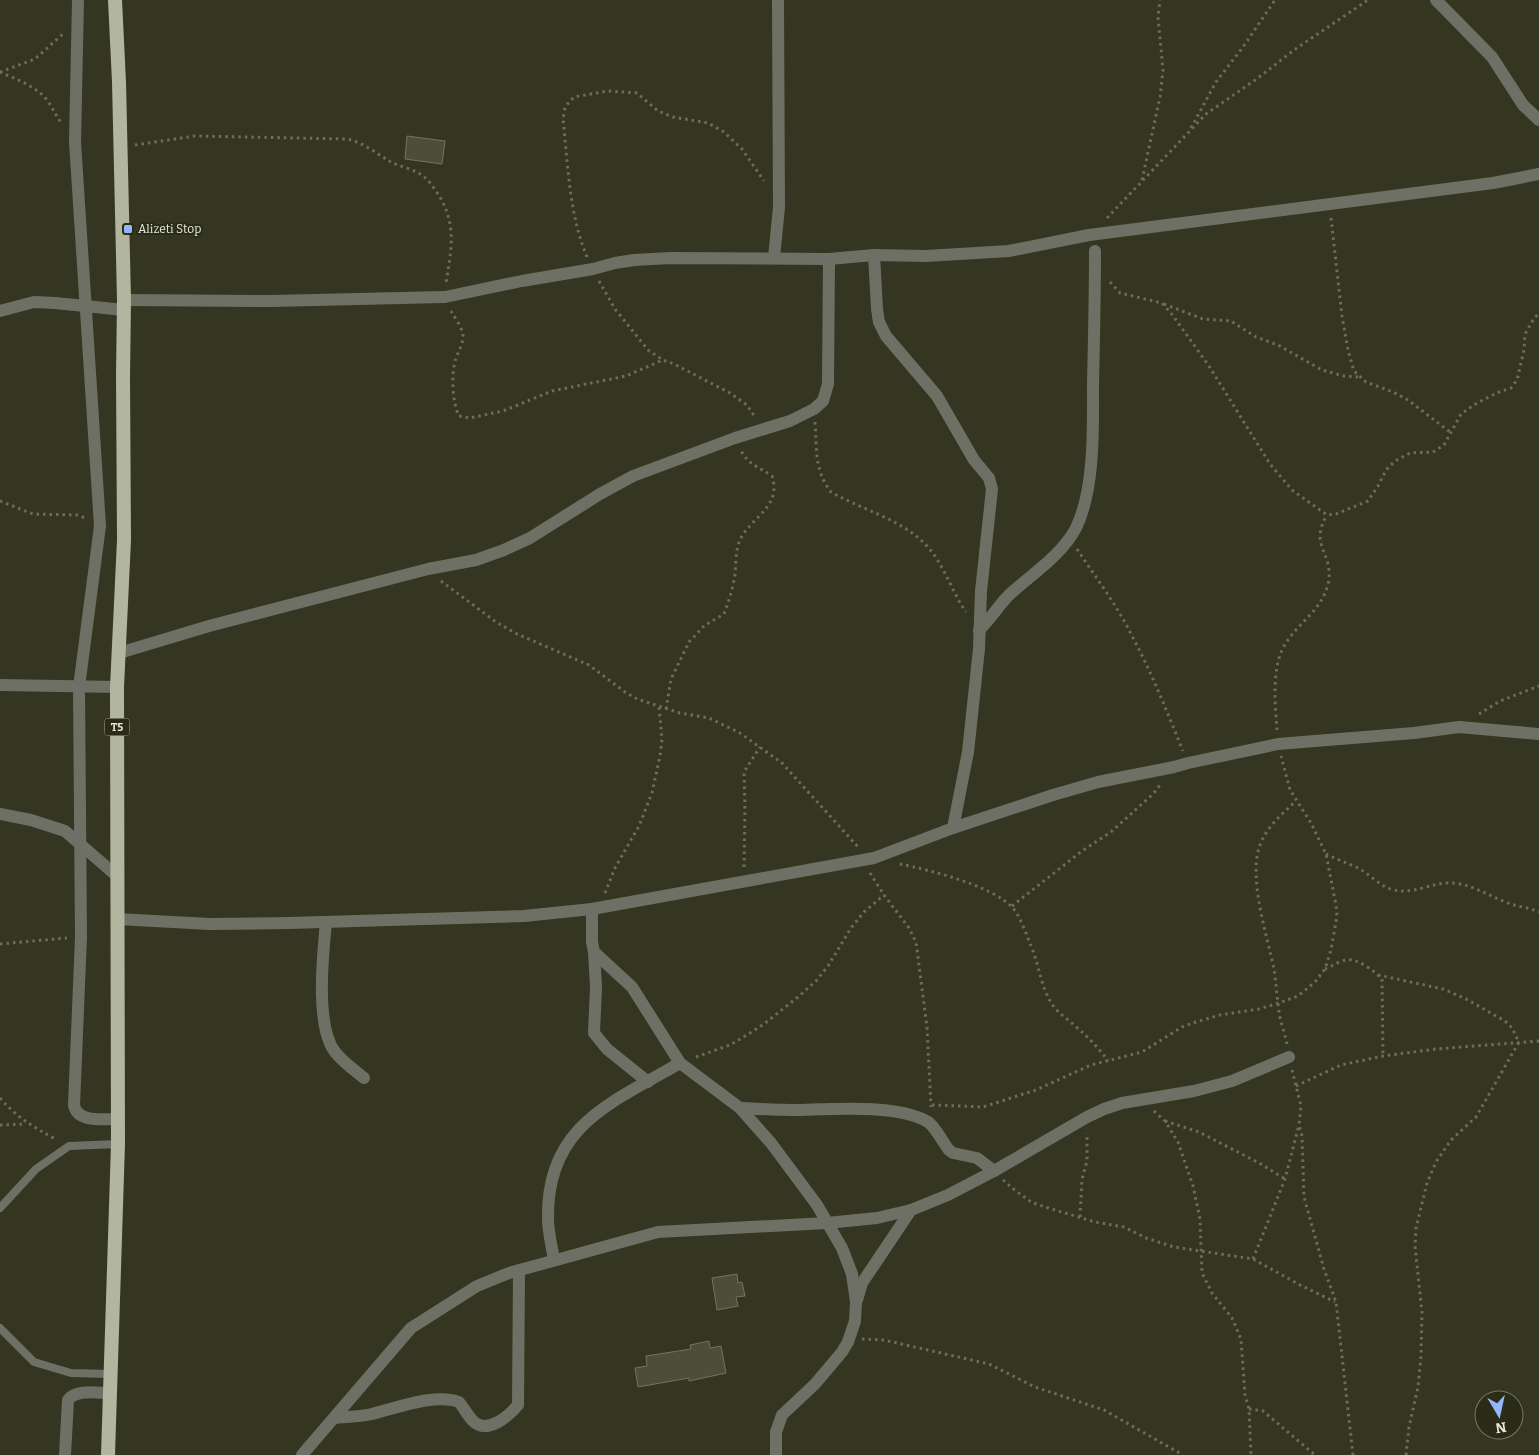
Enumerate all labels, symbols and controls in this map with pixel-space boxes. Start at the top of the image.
place label: Alizeti Stop [138,222,201,236]
marker: Alizeti Stop [122,223,134,235]
road number: T5 [104,719,130,736]
north arrow [1474,1390,1524,1440]
text: N [1494,1418,1508,1437]

